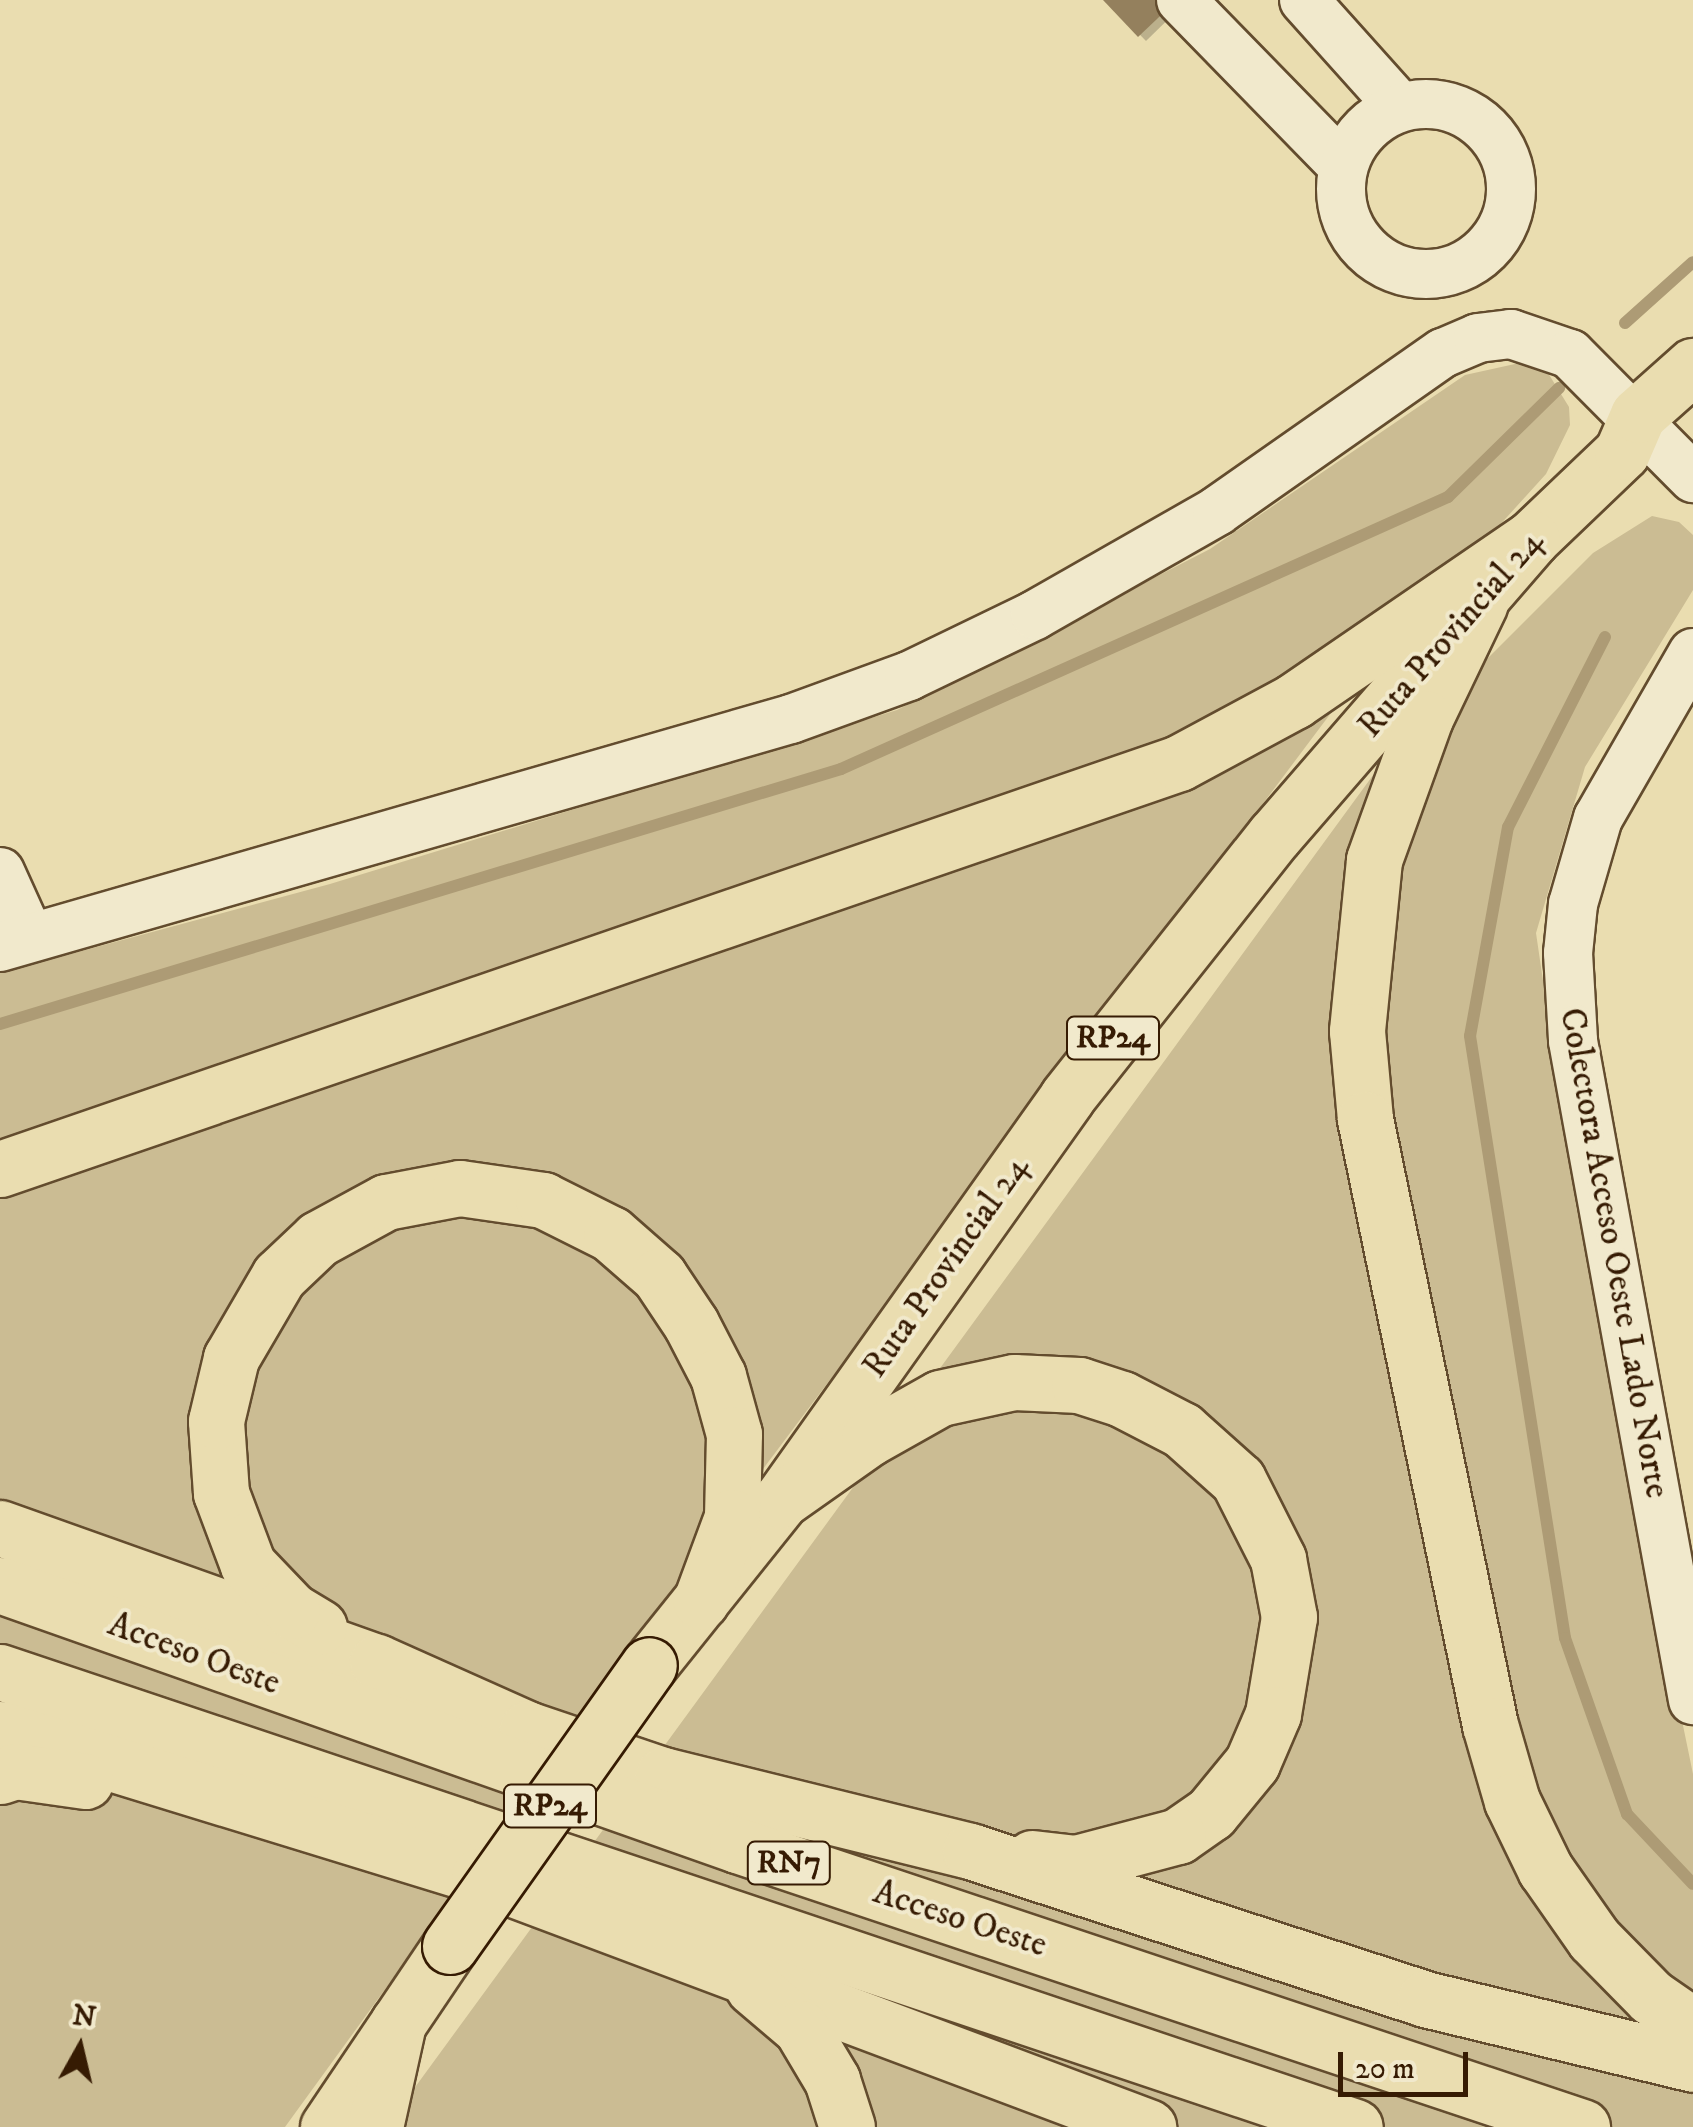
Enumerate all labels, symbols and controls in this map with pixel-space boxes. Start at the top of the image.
street label: Ruta Provincial 24 [1350,522,1552,746]
street label: Colectora Acceso Oeste Lado Norte [1550,1005,1678,1501]
road number: RP24 [1066,1011,1160,1065]
street label: Ruta Provincial 24 [854,1148,1038,1386]
street label: Acceso Oeste [102,1604,286,1704]
road number: RP24 [502,1779,598,1833]
road number: RN7 [746,1836,832,1890]
street label: Acceso Oeste [868,1871,1052,1967]
north arrow [30,1997,130,2097]
text: N [70,1998,98,2036]
scale bar [1343,2032,1473,2094]
text: 20 m [1355,2051,1415,2088]

